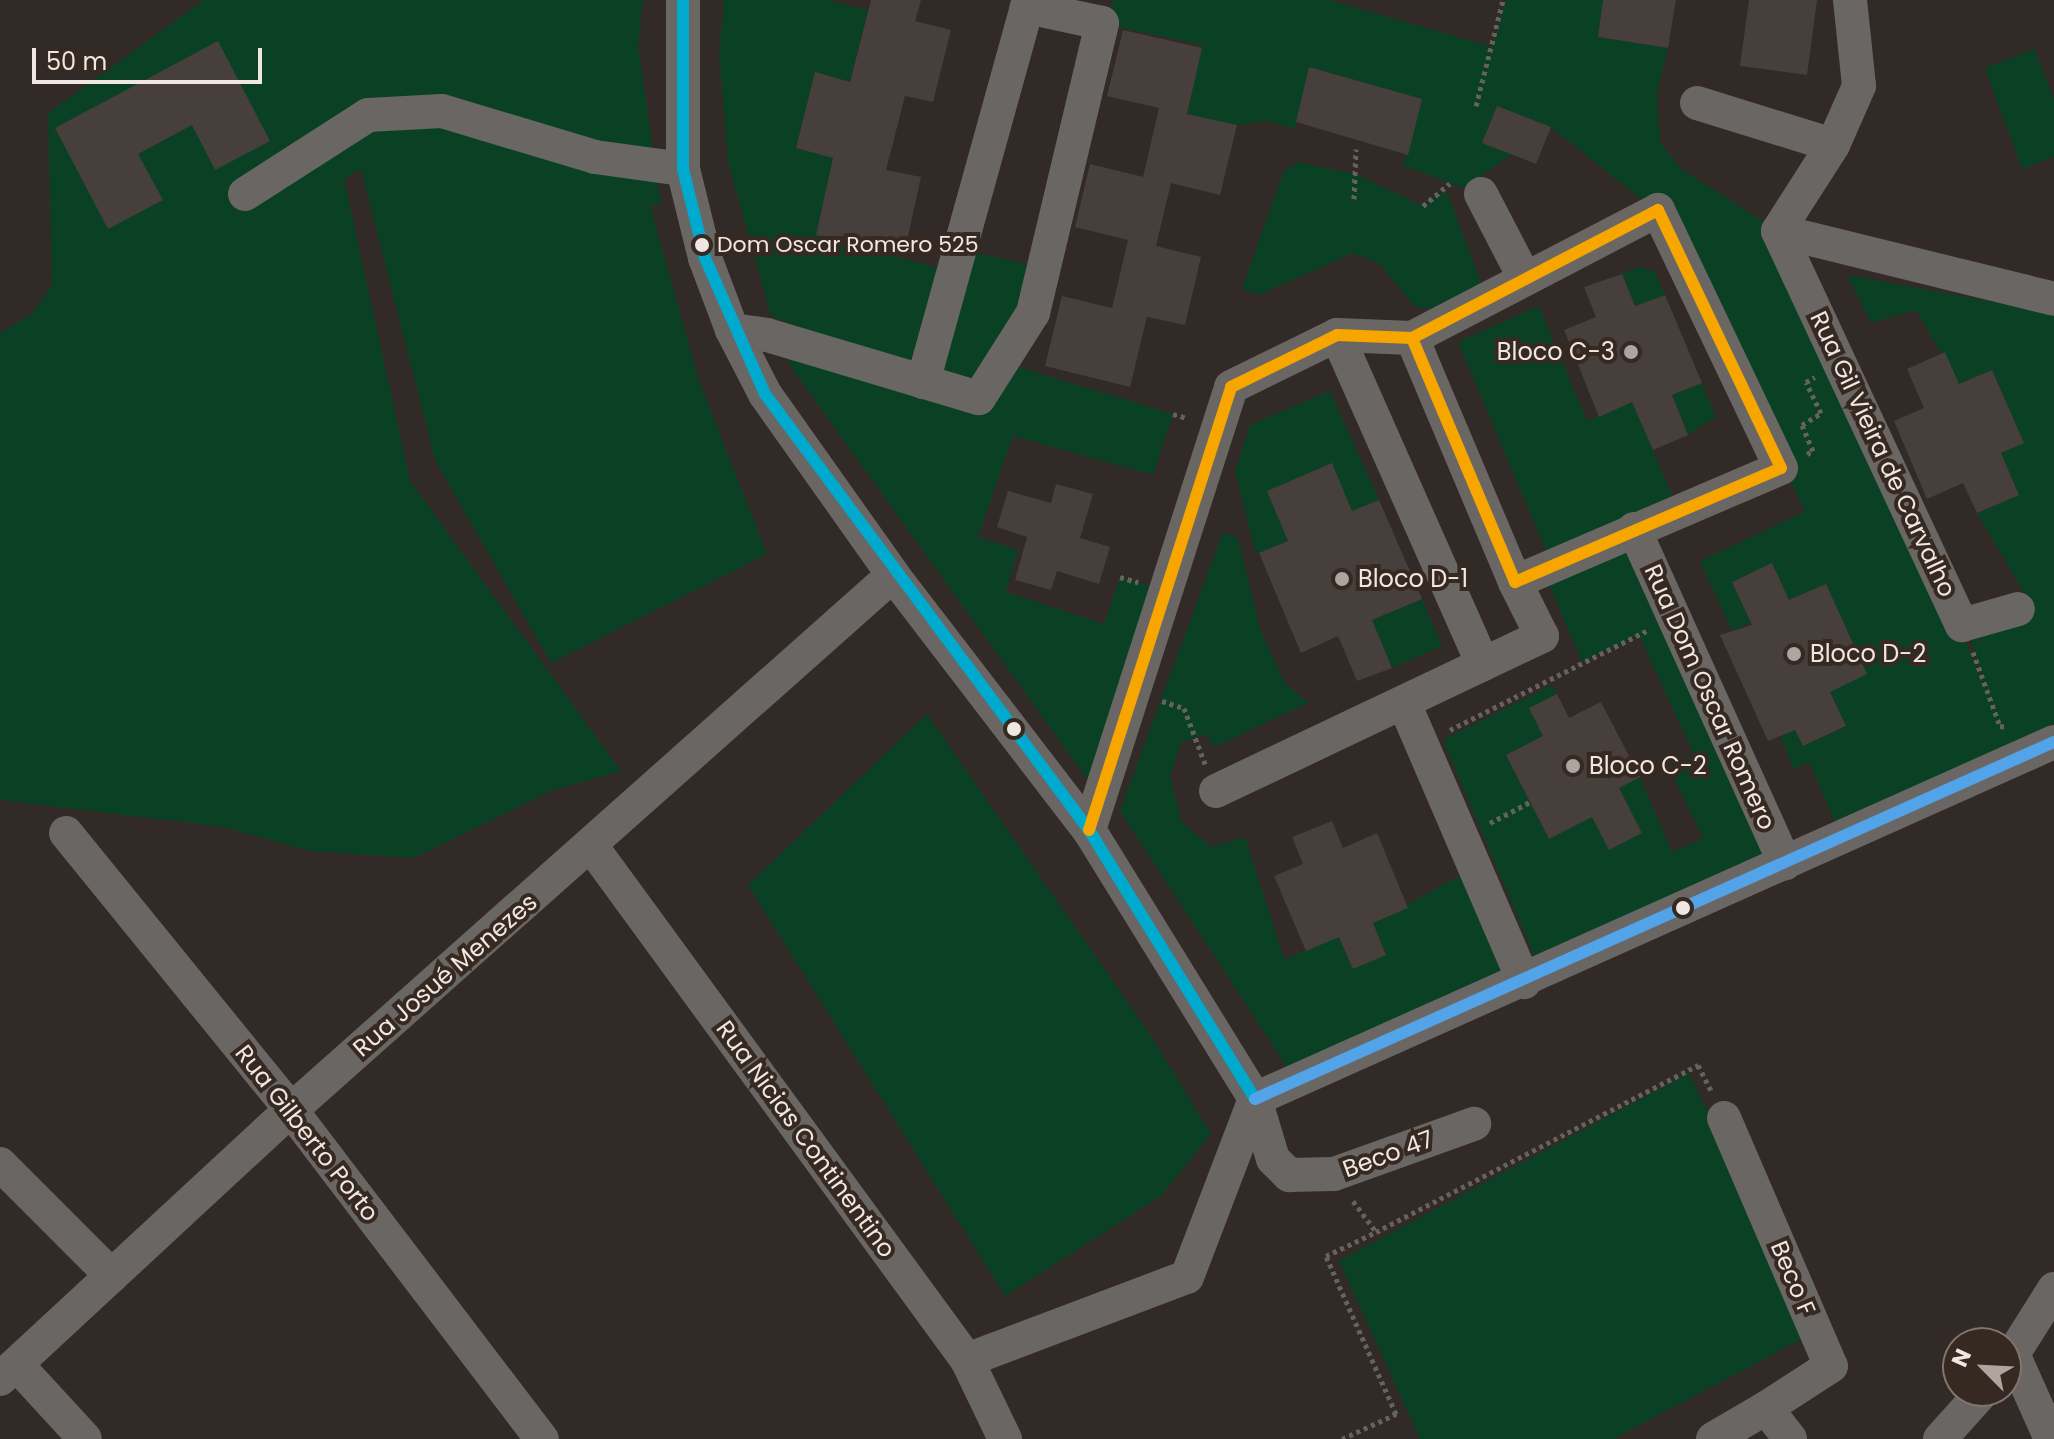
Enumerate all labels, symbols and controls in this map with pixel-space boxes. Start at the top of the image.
scale bar [36,32,266,82]
text: 50 m [46,45,107,78]
place label: Dom Oscar Romero 525 [717,232,978,258]
marker: Dom Oscar Romero 525 [694,237,710,253]
street label: Rua Gil Vieira de Carvalho [1804,307,1962,601]
place label: Bloco C-3 [1497,338,1615,366]
marker: Bloco C-3 [1622,343,1640,361]
street label: Rua Dom Oscar Romero [1638,560,1782,834]
place label: Bloco D-1 [1358,565,1468,593]
marker: Bloco D-1 [1333,570,1351,588]
place label: Bloco D-2 [1810,640,1926,668]
marker: Bloco D-2 [1785,645,1803,663]
unlabelled marker [1006,721,1022,737]
place label: Bloco C-2 [1589,752,1707,780]
marker: Bloco C-2 [1564,757,1582,775]
street label: Rua Josué Menezes [347,887,543,1063]
unlabelled marker [1675,900,1691,916]
street label: Rua Nicias Continentino [710,1015,902,1263]
street label: Rua Gilberto Porto [229,1039,385,1227]
street label: Beco 47 [1339,1124,1437,1184]
street label: Beco F [1765,1236,1821,1320]
north arrow [1942,1327,2022,1407]
text: N [1944,1344,1979,1372]

